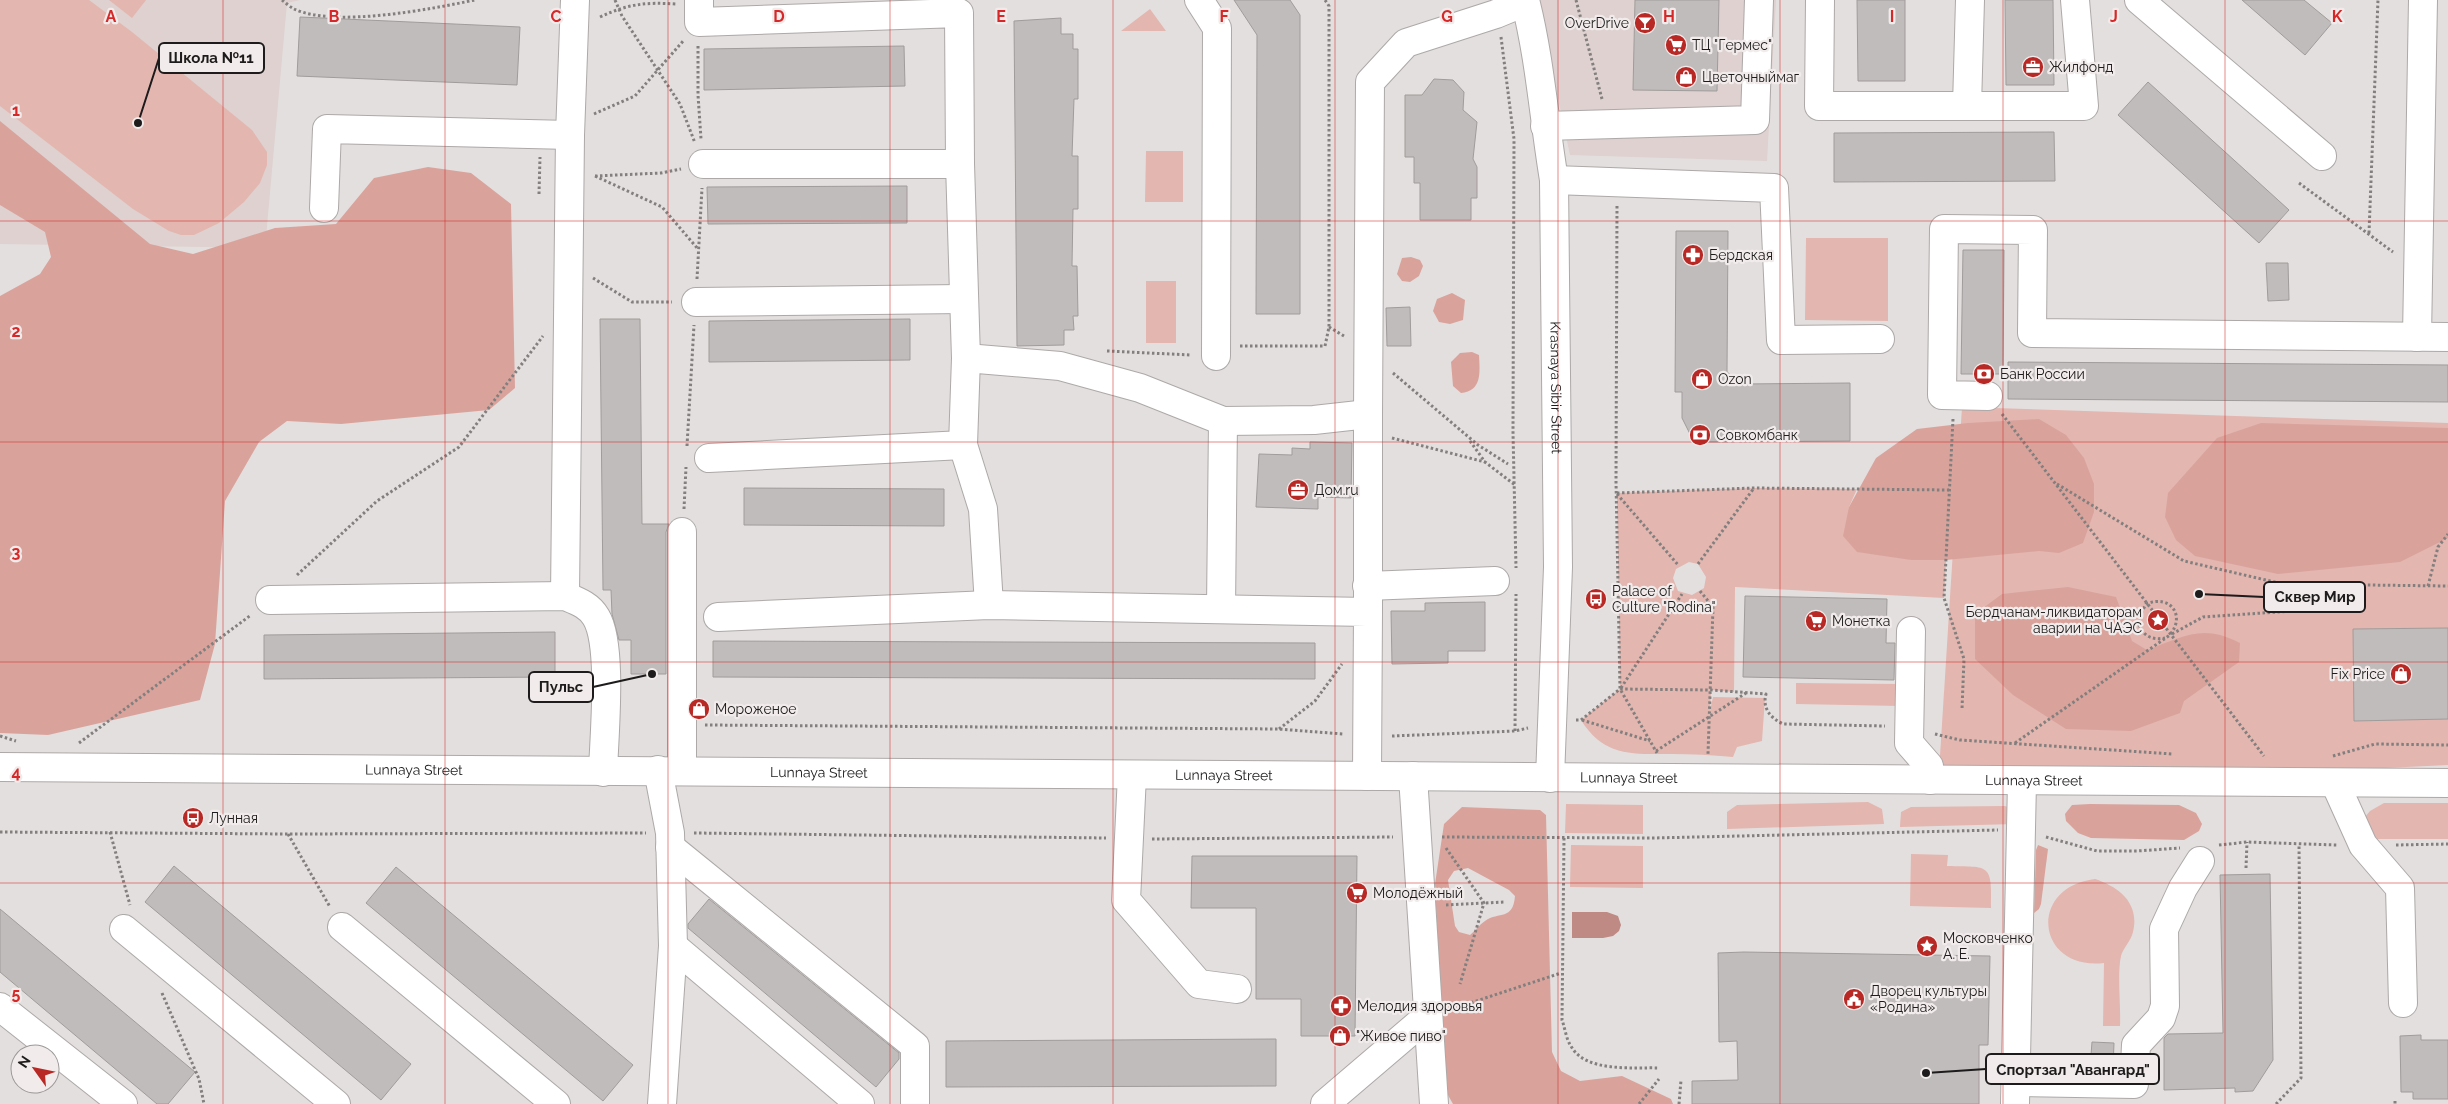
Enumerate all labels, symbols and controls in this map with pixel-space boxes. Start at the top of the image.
text: A [106,7,117,26]
text: B [329,7,340,26]
text: C [551,7,562,26]
text: D [773,7,785,26]
text: E [996,7,1006,26]
text: F [1219,7,1229,26]
text: G [1441,7,1453,26]
text: H [1663,7,1675,26]
text: I [1890,7,1894,26]
text: J [2110,7,2118,26]
text: K [2332,7,2343,26]
bar icon: OverDrive [1633,11,1657,35]
place label: OverDrive [1565,15,1629,31]
supermarket icon: ТЦ "Гермес" [1664,33,1688,57]
place label: ТЦ "Гермес" [1692,37,1772,53]
callout: Школа №11 [159,43,264,73]
text: Школа №11 [168,49,254,67]
office icon: Жилфонд [2021,55,2045,79]
place label: Жилфонд [2049,59,2113,75]
shop icon: Цветочныймаг [1674,65,1698,89]
place label: Цветочныймаг [1702,69,1800,85]
text: 1 [12,101,20,120]
pharmacy icon: Бердская [1681,243,1705,267]
place label: Бердская [1709,247,1773,263]
street label: Krasnaya Sibir Street [1547,321,1565,454]
text: 2 [11,322,21,341]
bank icon: Банк России [1972,362,1996,386]
place label: Банк России [2000,366,2085,382]
shop icon: Ozon [1690,367,1714,391]
place label: Ozon [1718,371,1752,387]
bank icon: Совкомбанк [1688,423,1712,447]
place label: Совкомбанк [1716,427,1798,443]
office icon: Дом.ru [1286,478,1310,502]
place label: Дом.ru [1314,482,1359,498]
text: 3 [12,543,21,562]
callout: Сквер Мир [2264,582,2365,612]
place label: Palace of Culture "Rodina" [1612,583,1716,615]
bus stop icon: Palace of Culture "Rodina" [1584,587,1608,611]
text: Сквер Мир [2274,588,2356,606]
place label: Бердчанам-ликвидаторам аварии на ЧАЭС [1965,604,2142,636]
place icon: Бердчанам-ликвидаторам аварии на ЧАЭС [2146,608,2170,632]
supermarket icon: Монетка [1804,609,1828,633]
place label: Монетка [1832,613,1890,629]
shop icon: Fix Price [2389,662,2413,686]
place label: Fix Price [2331,666,2385,682]
callout: Пульс [529,672,593,702]
text: Пульс [539,678,584,696]
shop icon: Мороженое [687,697,711,721]
place label: Мороженое [715,701,796,717]
street label: Lunnaya Street [365,761,463,778]
text: 4 [11,763,21,782]
street label: Lunnaya Street [770,764,868,781]
street label: Lunnaya Street [1175,767,1273,783]
street label: Lunnaya Street [1580,769,1678,786]
street label: Lunnaya Street [1985,772,2083,789]
bus stop icon: Лунная [181,806,205,830]
place label: Лунная [209,810,258,826]
supermarket icon: Молодёжный [1345,881,1369,905]
place label: Молодёжный [1373,885,1463,901]
place label: Московченко А. Е. [1943,930,2033,962]
place icon: Московченко А. Е. [1915,934,1939,958]
place label: Дворец культуры «Родина» [1870,983,1987,1015]
text: 5 [12,984,21,1003]
public building icon: Дворец культуры «Родина» [1842,987,1866,1011]
pharmacy icon: Мелодия здоровья [1329,994,1353,1018]
place label: Мелодия здоровья [1357,998,1482,1014]
shop icon: "Живое пиво" [1328,1024,1352,1048]
place label: "Живое пиво" [1356,1028,1446,1044]
north arrow [10,1044,60,1094]
text: N [14,1053,34,1071]
callout: Спортзал "Авангард" [1986,1054,2159,1084]
text: Спортзал "Авангард" [1996,1061,2150,1079]

